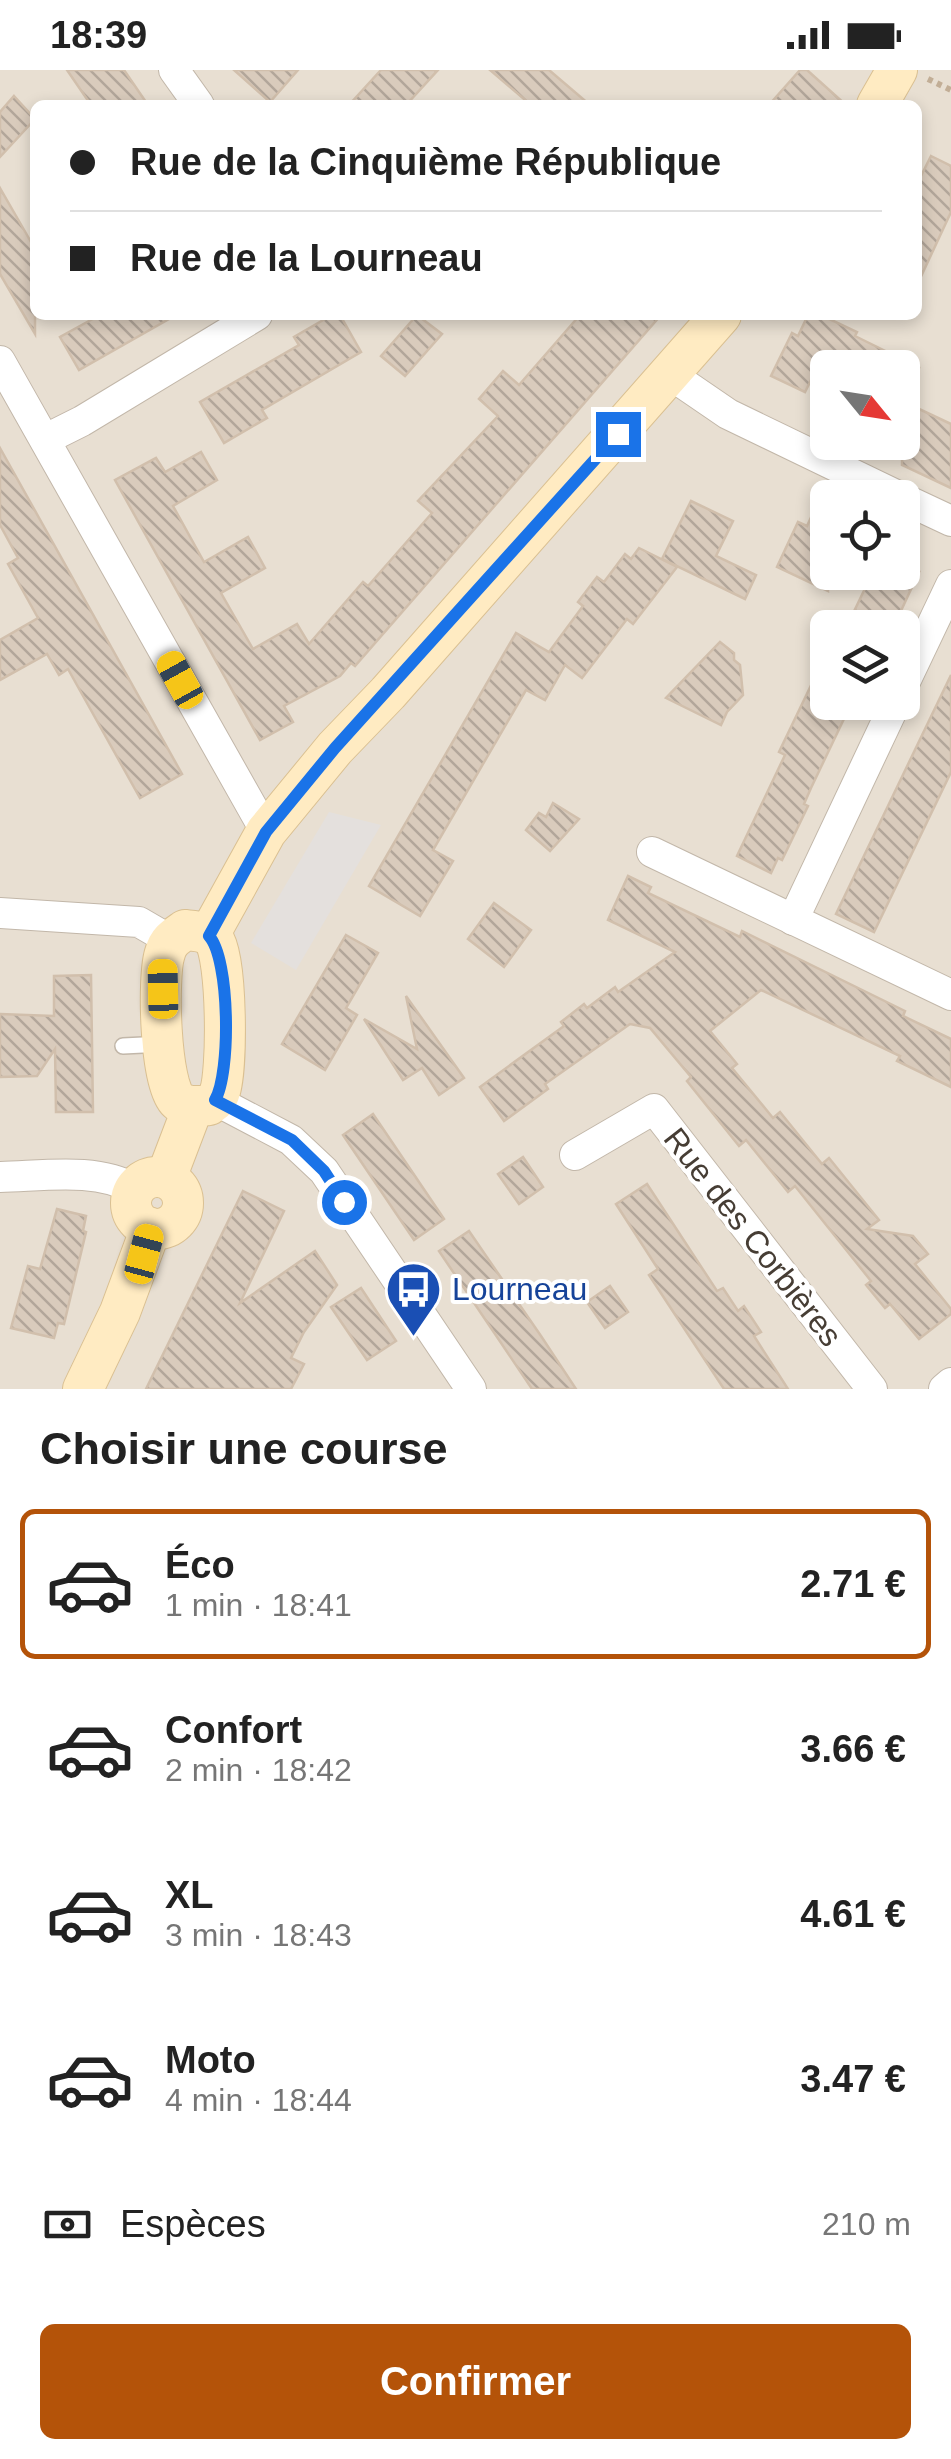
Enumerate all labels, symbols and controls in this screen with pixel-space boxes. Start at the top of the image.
text: 18:39 [50,14,147,56]
text: Rue de la Cinquième République [130,141,721,183]
text: Rue de la Lourneau [130,237,483,279]
north arrow [810,350,920,460]
map controls [810,350,920,720]
route end [596,412,641,457]
button: locate [810,480,920,590]
button: layers [810,610,920,720]
car [152,646,208,714]
car [147,959,179,1019]
street label: Rue des Corbières [657,1121,849,1353]
route start [322,1180,367,1225]
car [122,1221,166,1287]
bus stop icon: Lourneau [383,1259,443,1338]
place label: Lourneau [452,1271,587,1307]
text: Choisir une course [40,1423,448,1474]
icon: car [45,1539,135,1629]
text: Éco [165,1544,235,1586]
text: 2.71 € [800,1563,906,1605]
text: 1 min · 18:41 [165,1587,352,1623]
icon: car [45,1704,135,1794]
text: Confort [165,1709,302,1751]
text: 3.66 € [800,1728,906,1770]
text: 2 min · 18:42 [165,1752,352,1788]
icon: car [45,1869,135,1959]
text: XL [165,1874,214,1916]
text: 4.61 € [800,1893,906,1935]
text: 3 min · 18:43 [165,1917,352,1953]
icon: car [45,2034,135,2124]
text: Moto [165,2039,256,2081]
text: 3.47 € [800,2058,906,2100]
text: 4 min · 18:44 [165,2082,352,2118]
icon: cash [40,2197,95,2252]
text: Espèces [120,2203,266,2245]
text: 210 m [822,2206,911,2242]
button: Confirmer [40,2324,911,2439]

